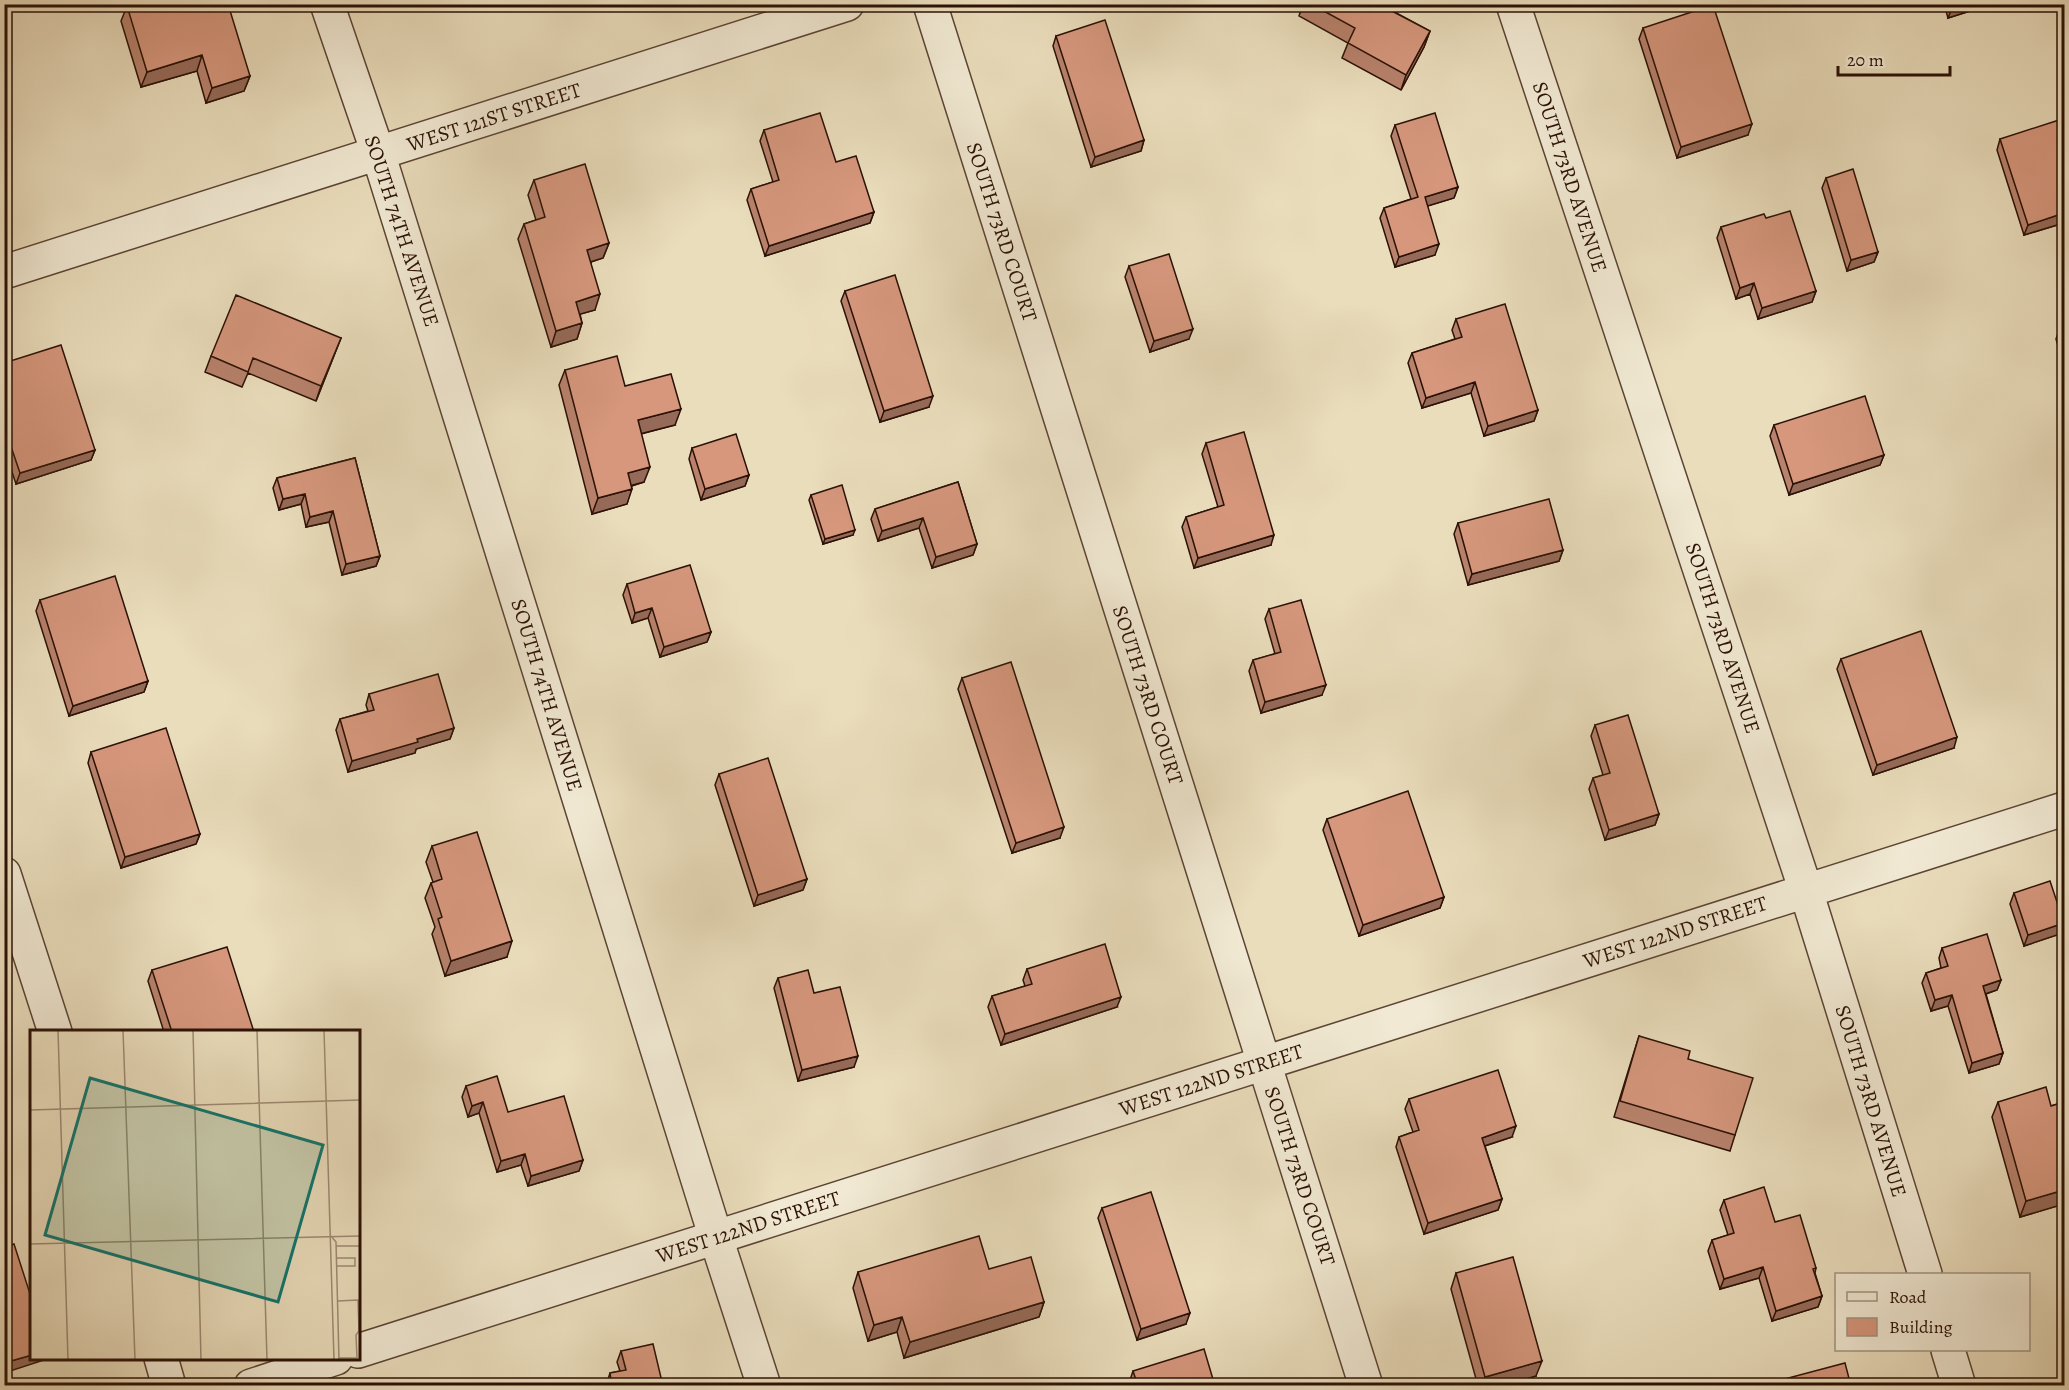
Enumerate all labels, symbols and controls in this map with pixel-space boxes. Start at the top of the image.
scale bar [1838,39,1950,77]
text: 20 m [1847,48,1884,72]
street label: WEST 121ST STREET [402,75,585,159]
street label: SOUTH 73RD AVENUE [1526,78,1614,276]
street label: SOUTH 74TH AVENUE [358,132,446,330]
street label: SOUTH 73RD COURT [960,139,1044,326]
street label: SOUTH 73RD AVENUE [1679,539,1767,737]
street label: SOUTH 74TH AVENUE [504,595,590,795]
street label: SOUTH 73RD COURT [1106,602,1190,789]
street label: WEST 122ND STREET [1579,889,1771,975]
street label: SOUTH 73RD AVENUE [1828,1002,1914,1200]
inset map [30,1030,360,1360]
street label: WEST 122ND STREET [1115,1037,1307,1123]
street label: SOUTH 73RD COURT [1258,1083,1342,1270]
street label: WEST 122ND STREET [652,1184,844,1270]
legend [1835,1273,2030,1351]
text: Road [1889,1285,1927,1309]
text: Building [1889,1315,1953,1339]

